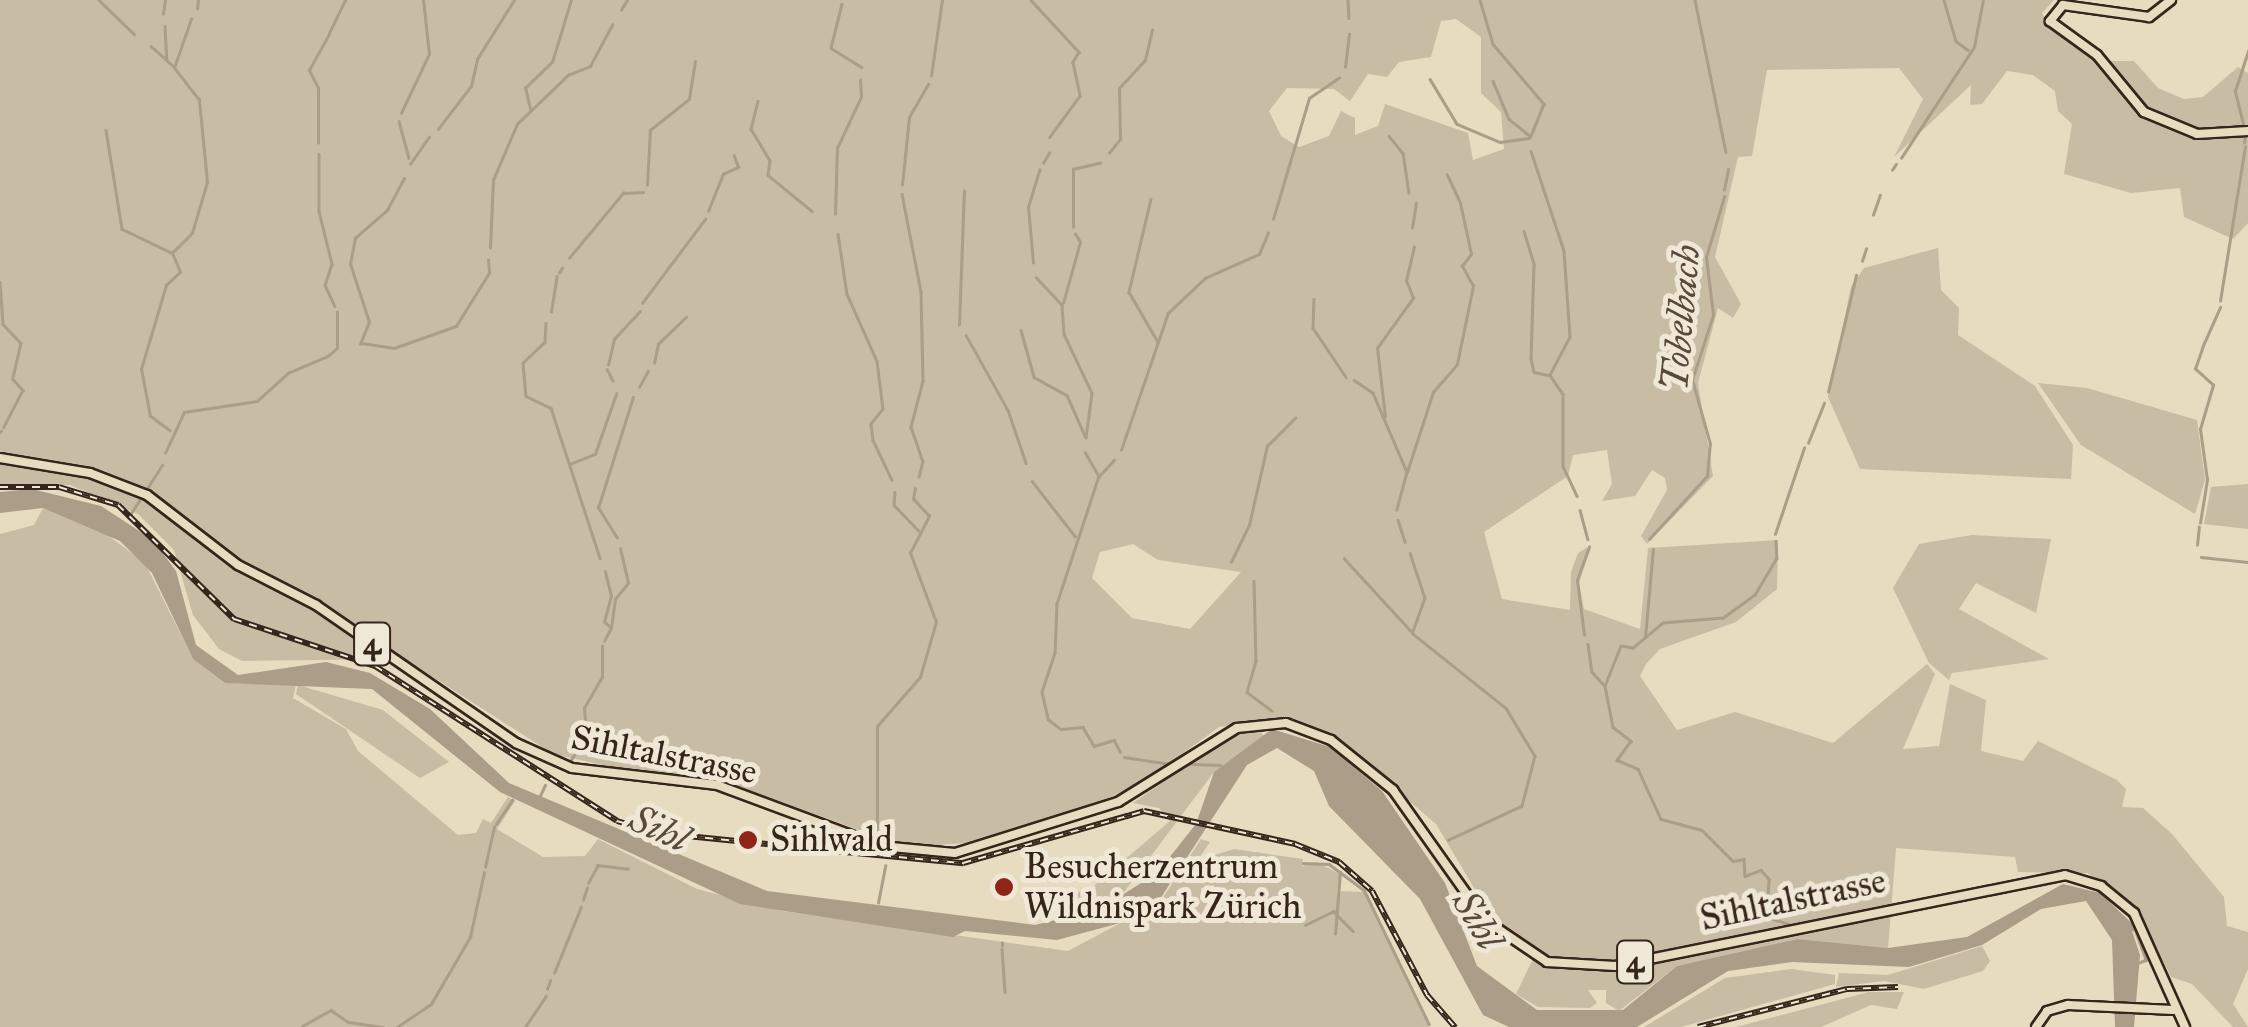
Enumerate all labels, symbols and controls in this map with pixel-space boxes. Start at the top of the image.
water label: Tobelbach [1652,243,1710,393]
road number: 4 [352,617,392,671]
street label: Sihltalstrasse [568,716,760,794]
water label: Sihl [622,796,696,862]
place label: Sihlwald [770,819,893,861]
marker: Sihlwald [735,827,761,853]
place label: Besucherzentrum Wildnispark Zürich [1024,846,1301,928]
street label: Sihltalstrasse [1697,860,1889,940]
marker: Besucherzentrum Wildnispark Zürich [993,876,1015,898]
water label: Sihl [1442,882,1512,958]
road number: 4 [1615,935,1655,989]

